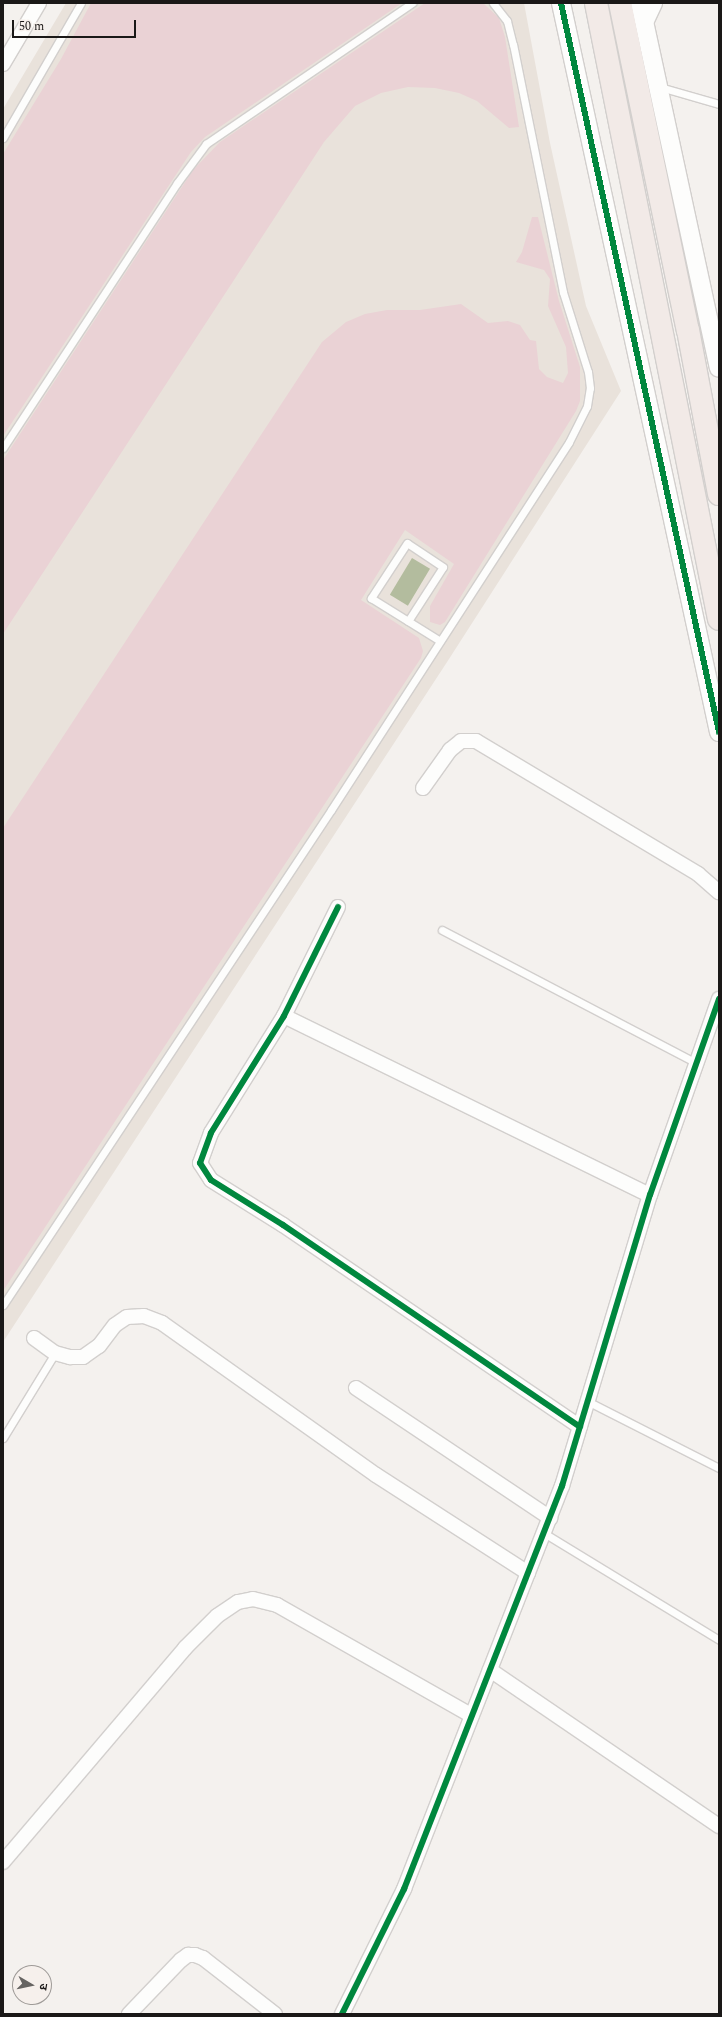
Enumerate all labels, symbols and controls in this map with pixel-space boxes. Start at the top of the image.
scale bar [14,12,138,38]
text: 50 m [19,17,44,36]
north arrow [12,1965,52,2005]
text: उ [34,1982,52,1991]

